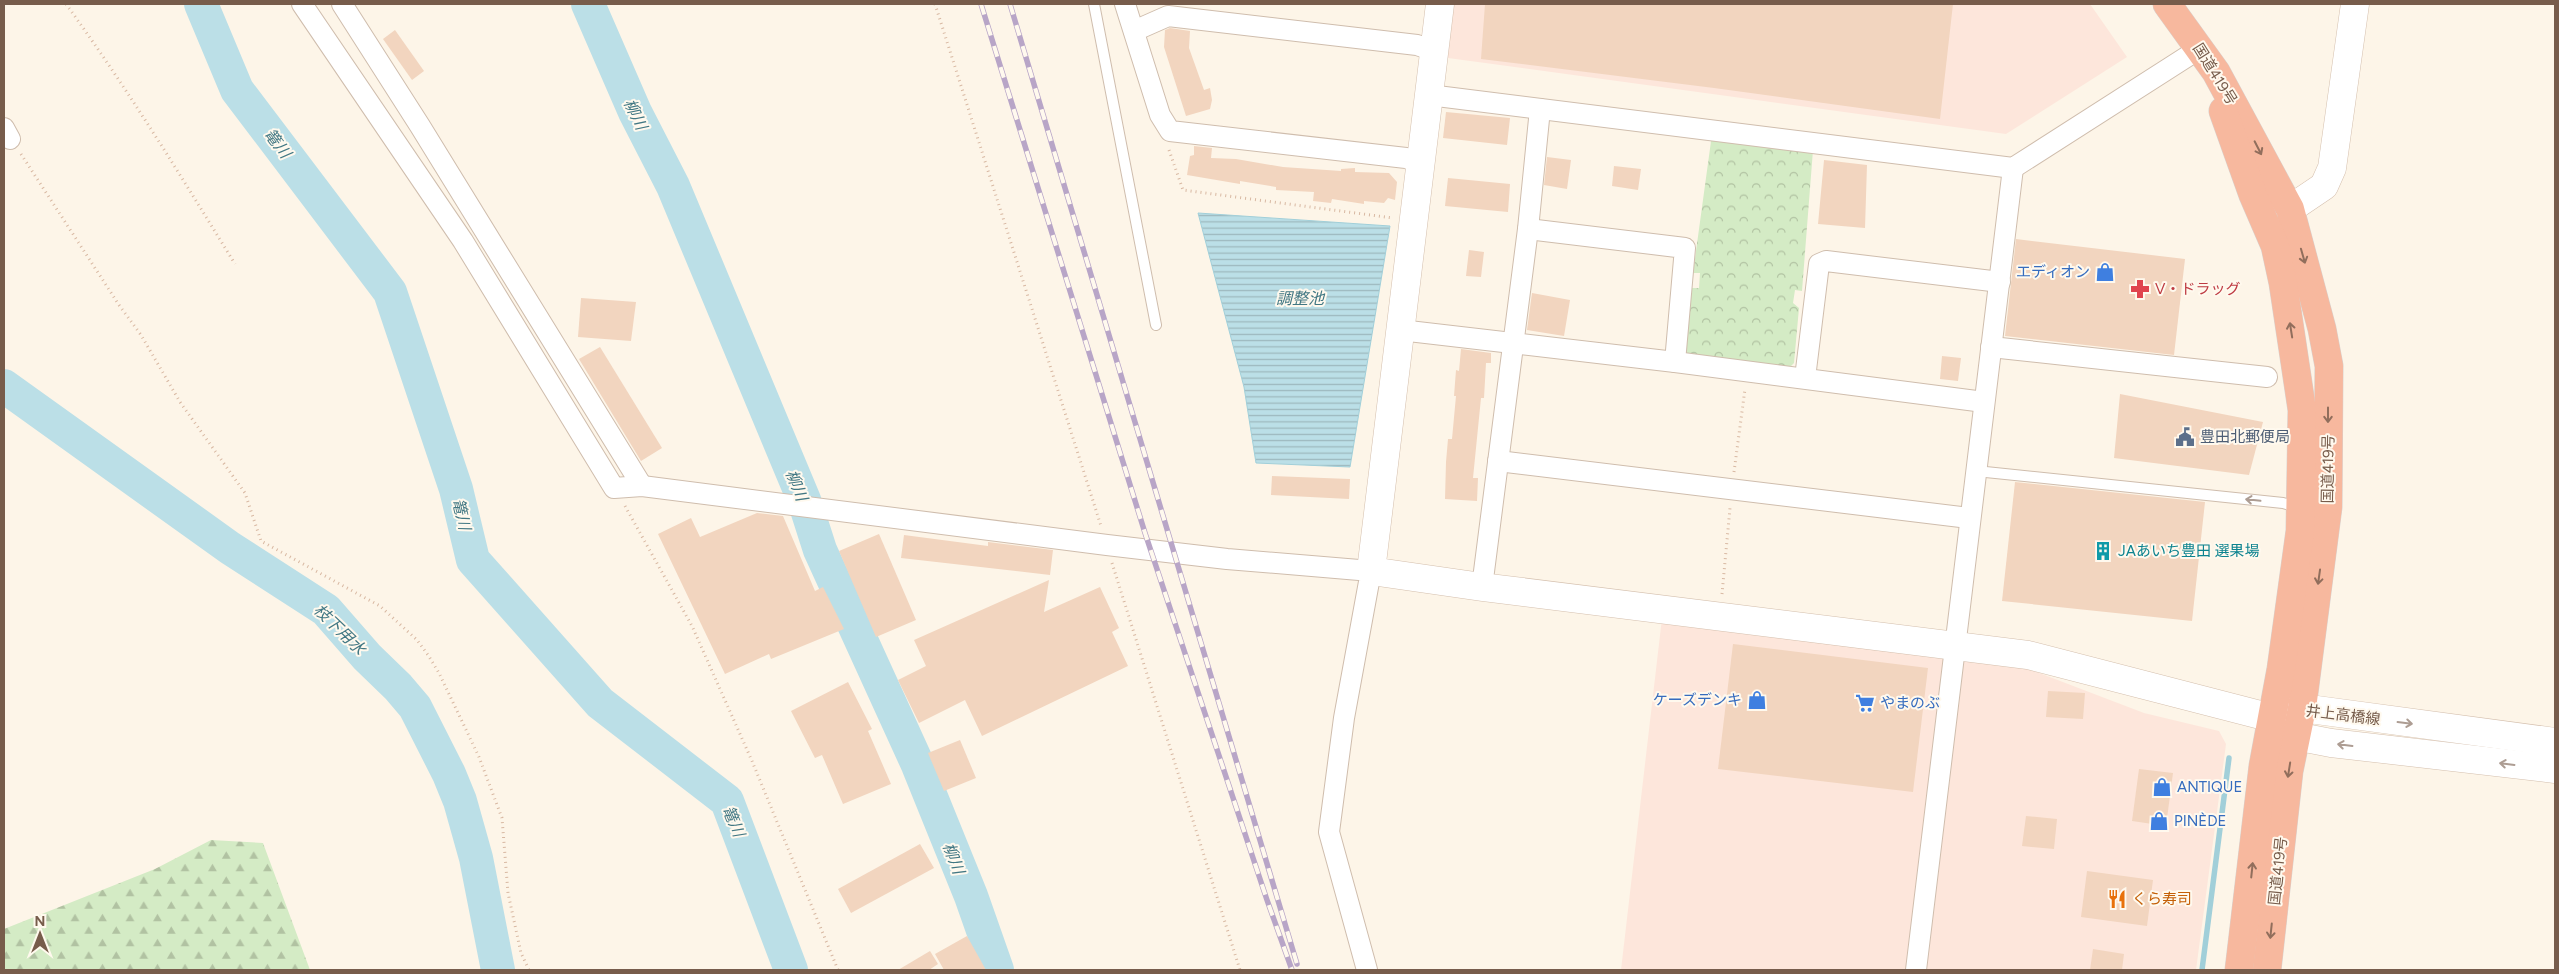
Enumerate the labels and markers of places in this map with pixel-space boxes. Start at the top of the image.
shop icon: エディオン [2094,261,2116,283]
place label: エディオン [2016,263,2090,281]
pharmacy icon: V・ドラッグ [2129,278,2151,300]
place label: V・ドラッグ [2155,280,2240,298]
public building icon: 豊田北郵便局 [2174,426,2196,448]
place label: 豊田北郵便局 [2200,428,2290,446]
building icon: JAあいち豊田 選果場 [2092,540,2114,562]
place label: JAあいち豊田 選果場 [2118,542,2260,560]
shop icon: ケーズデンキ [1746,689,1768,711]
place label: ケーズデンキ [1653,691,1742,709]
supermarket icon: やまのぶ [1854,692,1876,714]
place label: やまのぶ [1880,694,1940,712]
shop icon: ANTIQUE [2151,776,2173,798]
place label: ANTIQUE [2177,778,2242,796]
shop icon: PINÈDE [2148,810,2170,832]
place label: PINÈDE [2174,812,2226,830]
restaurant icon: くら寿司 [2106,888,2128,910]
place label: くら寿司 [2132,890,2192,908]

